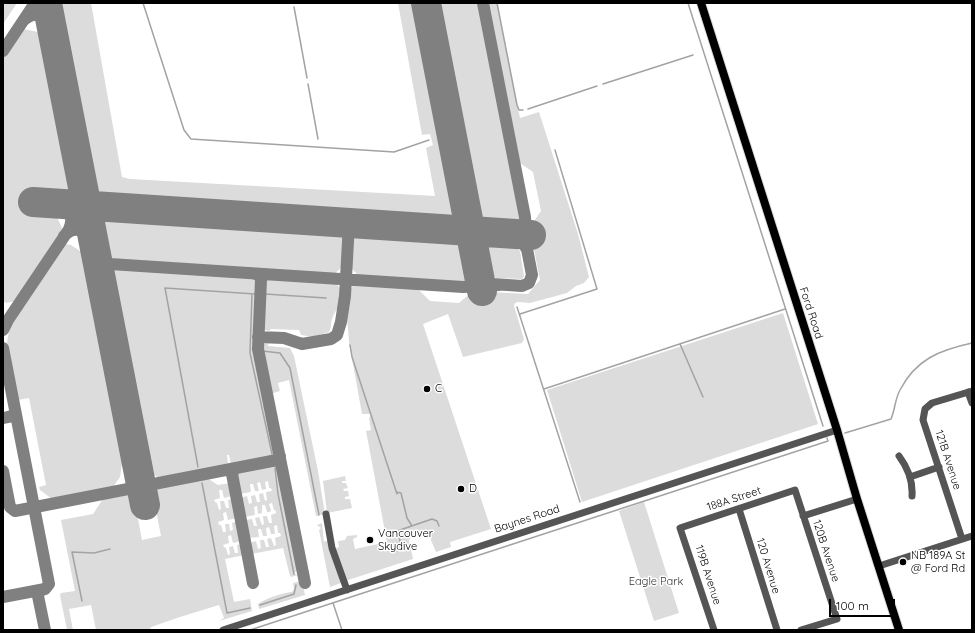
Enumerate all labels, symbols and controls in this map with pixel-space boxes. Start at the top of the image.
street label: Ford Road [796,285,826,341]
place label: C [435,382,442,396]
marker: C [422,384,432,394]
street label: 121B Avenue [932,428,964,492]
place label: D [469,482,477,496]
marker: D [456,484,466,494]
street label: 188A Street [705,484,763,514]
street label: Baynes Road [493,502,561,536]
street label: 120B Avenue [810,518,842,584]
place label: Vancouver Skydive [378,527,433,553]
marker: Vancouver Skydive [365,535,375,545]
street label: 120 Avenue [753,537,783,595]
street label: 119B Avenue [692,543,724,607]
place label: NB 189A St @ Ford Rd [911,549,965,575]
marker: NB 189A St @ Ford Rd [898,557,908,567]
park label: Eagle Park [629,575,683,589]
scale bar [831,591,897,617]
text: 100 m [836,598,869,613]

